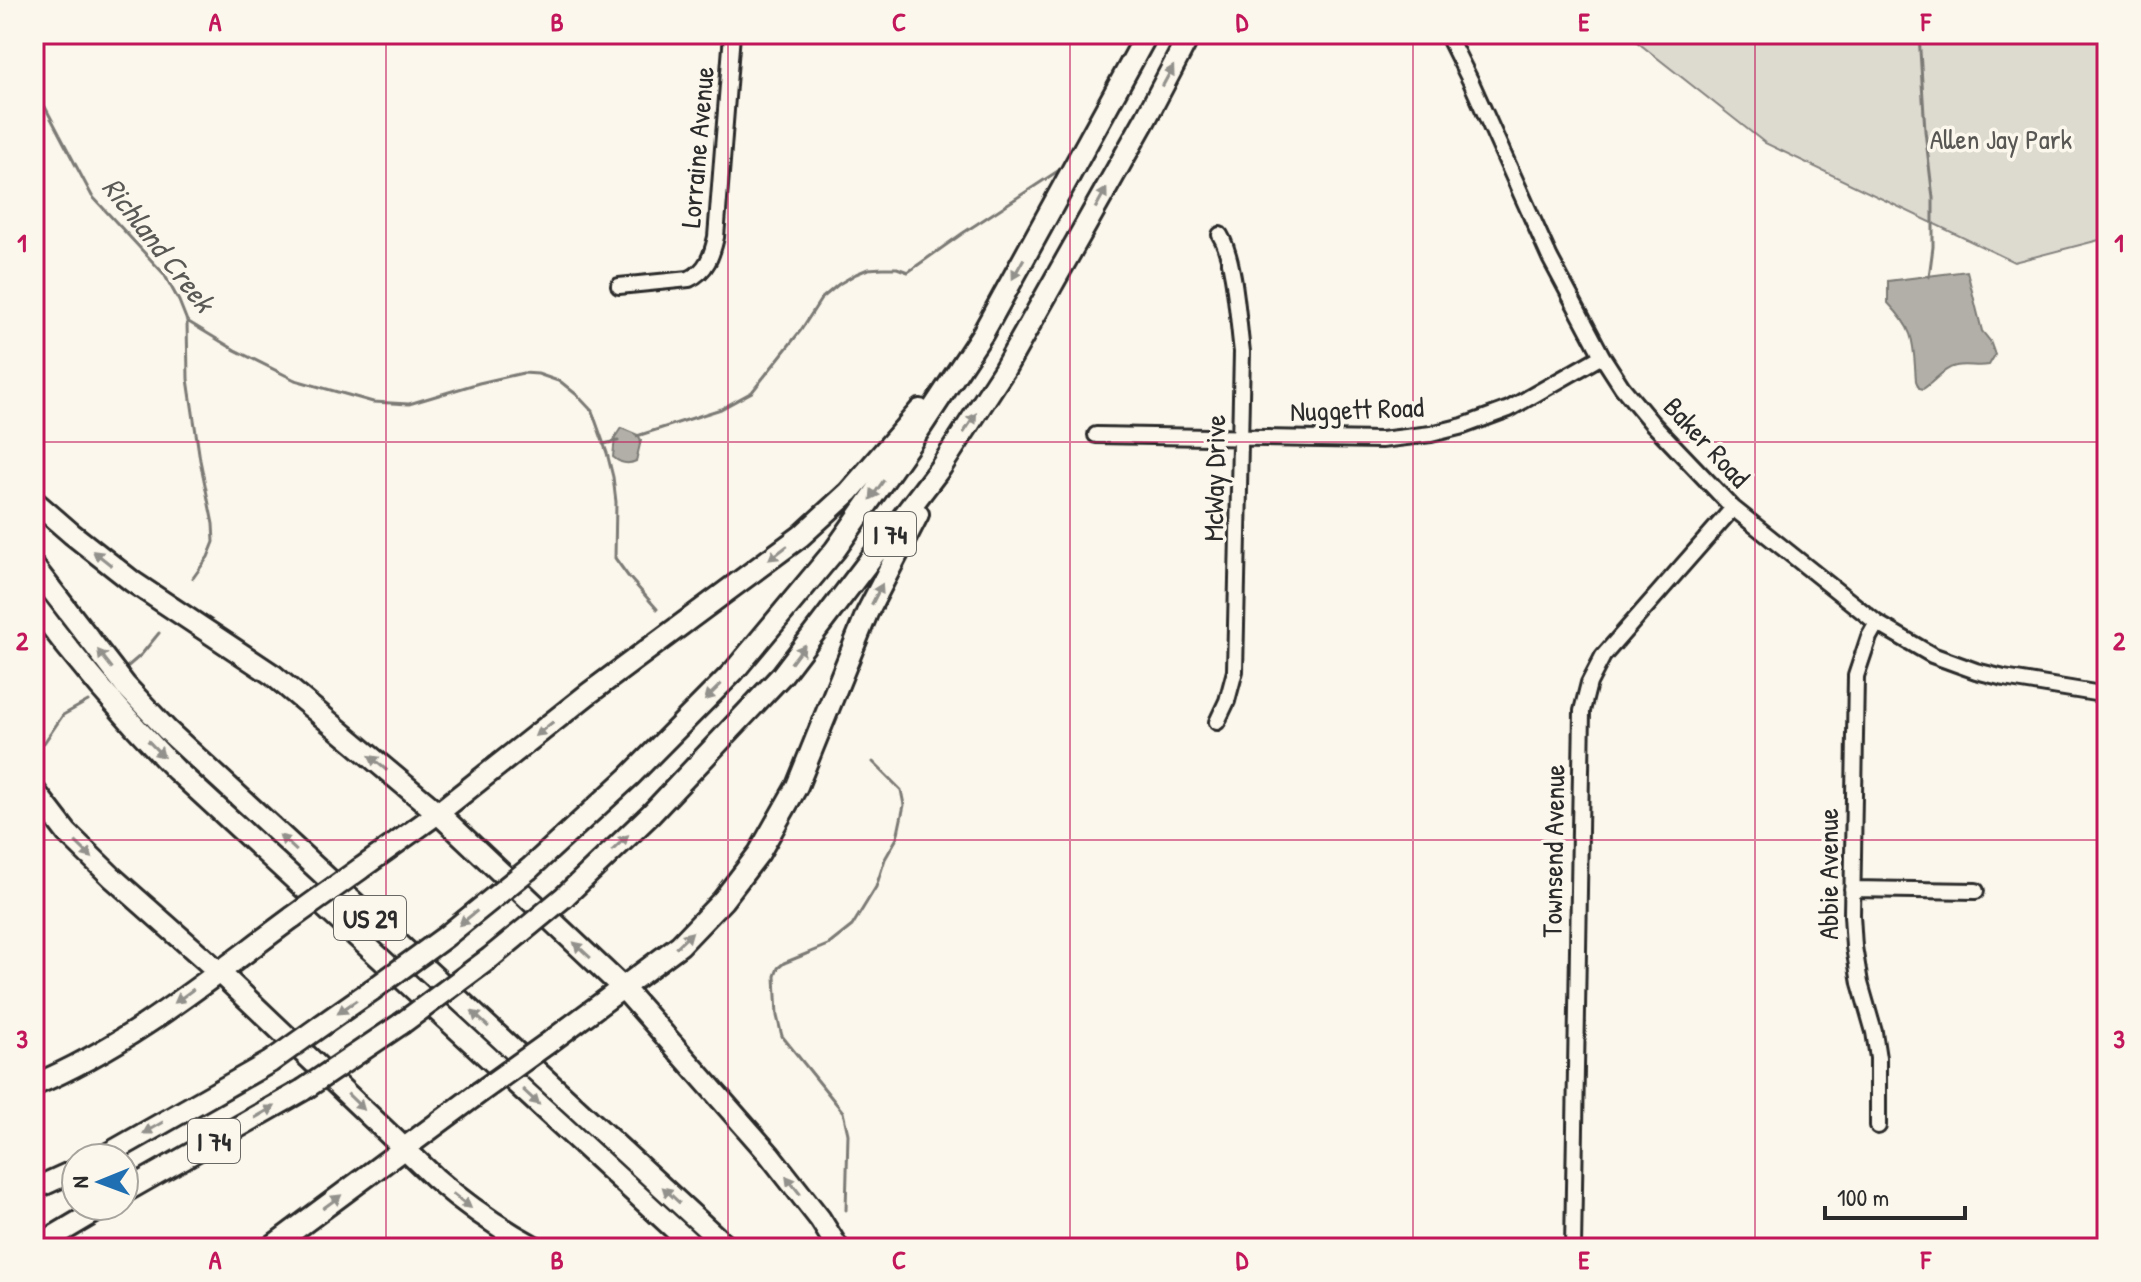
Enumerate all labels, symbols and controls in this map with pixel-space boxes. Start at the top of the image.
text: A [209,4,222,39]
text: B [550,4,564,39]
text: C [892,4,906,39]
text: D [1236,4,1249,39]
text: E [1578,4,1590,39]
text: F [1920,4,1932,39]
street label: Lorraine Avenue [671,65,723,229]
one-way arrow [1161,65,1175,87]
park label: Allen Jay Park [1930,120,2073,158]
water label: Richland Creek [94,168,226,322]
one-way arrow [1094,187,1107,210]
text: 1 [17,225,27,260]
text: 1 [2114,225,2124,260]
one-way arrow [1011,258,1025,280]
street label: Nuggett Road [1289,388,1425,430]
street label: Baker Road [1655,388,1759,496]
one-way arrow [962,412,976,434]
street label: McWay Drive [1194,414,1234,542]
one-way arrow [870,480,885,501]
road number: I 74 [864,512,916,556]
one-way arrow [768,544,788,560]
one-way arrow [92,551,112,567]
one-way arrow [870,582,884,605]
text: 2 [16,623,29,658]
text: 2 [2113,623,2126,658]
one-way arrow [790,644,806,664]
one-way arrow [97,649,114,669]
one-way arrow [705,682,723,701]
one-way arrow [534,720,555,737]
one-way arrow [146,739,164,758]
one-way arrow [368,755,388,772]
street label: Townsend Avenue [1532,764,1574,938]
street label: Abbie Avenue [1809,808,1847,940]
one-way arrow [279,834,298,852]
one-way arrow [610,835,629,853]
one-way arrow [74,840,93,859]
road number: US 29 [334,896,406,940]
one-way arrow [458,909,478,926]
one-way arrow [674,931,693,949]
one-way arrow [573,941,592,959]
one-way arrow [174,988,195,1003]
one-way arrow [336,999,357,1015]
one-way arrow [471,1010,490,1028]
text: 3 [16,1021,28,1056]
text: 3 [2113,1021,2125,1056]
one-way arrow [522,1088,541,1106]
one-way arrow [346,1093,365,1111]
one-way arrow [254,1105,276,1119]
road number: I 74 [188,1119,240,1163]
one-way arrow [142,1121,164,1135]
north arrow [60,1142,140,1222]
scale bar [1825,1170,1965,1220]
one-way arrow [786,1175,802,1195]
text: N [65,1176,95,1188]
text: 100 m [1837,1181,1889,1213]
one-way arrow [661,1187,680,1205]
one-way arrow [452,1192,472,1208]
one-way arrow [322,1194,343,1210]
text: A [209,1242,222,1277]
text: B [550,1242,564,1277]
text: C [892,1242,906,1277]
text: D [1236,1242,1249,1277]
text: E [1578,1242,1590,1277]
text: F [1920,1242,1932,1277]

